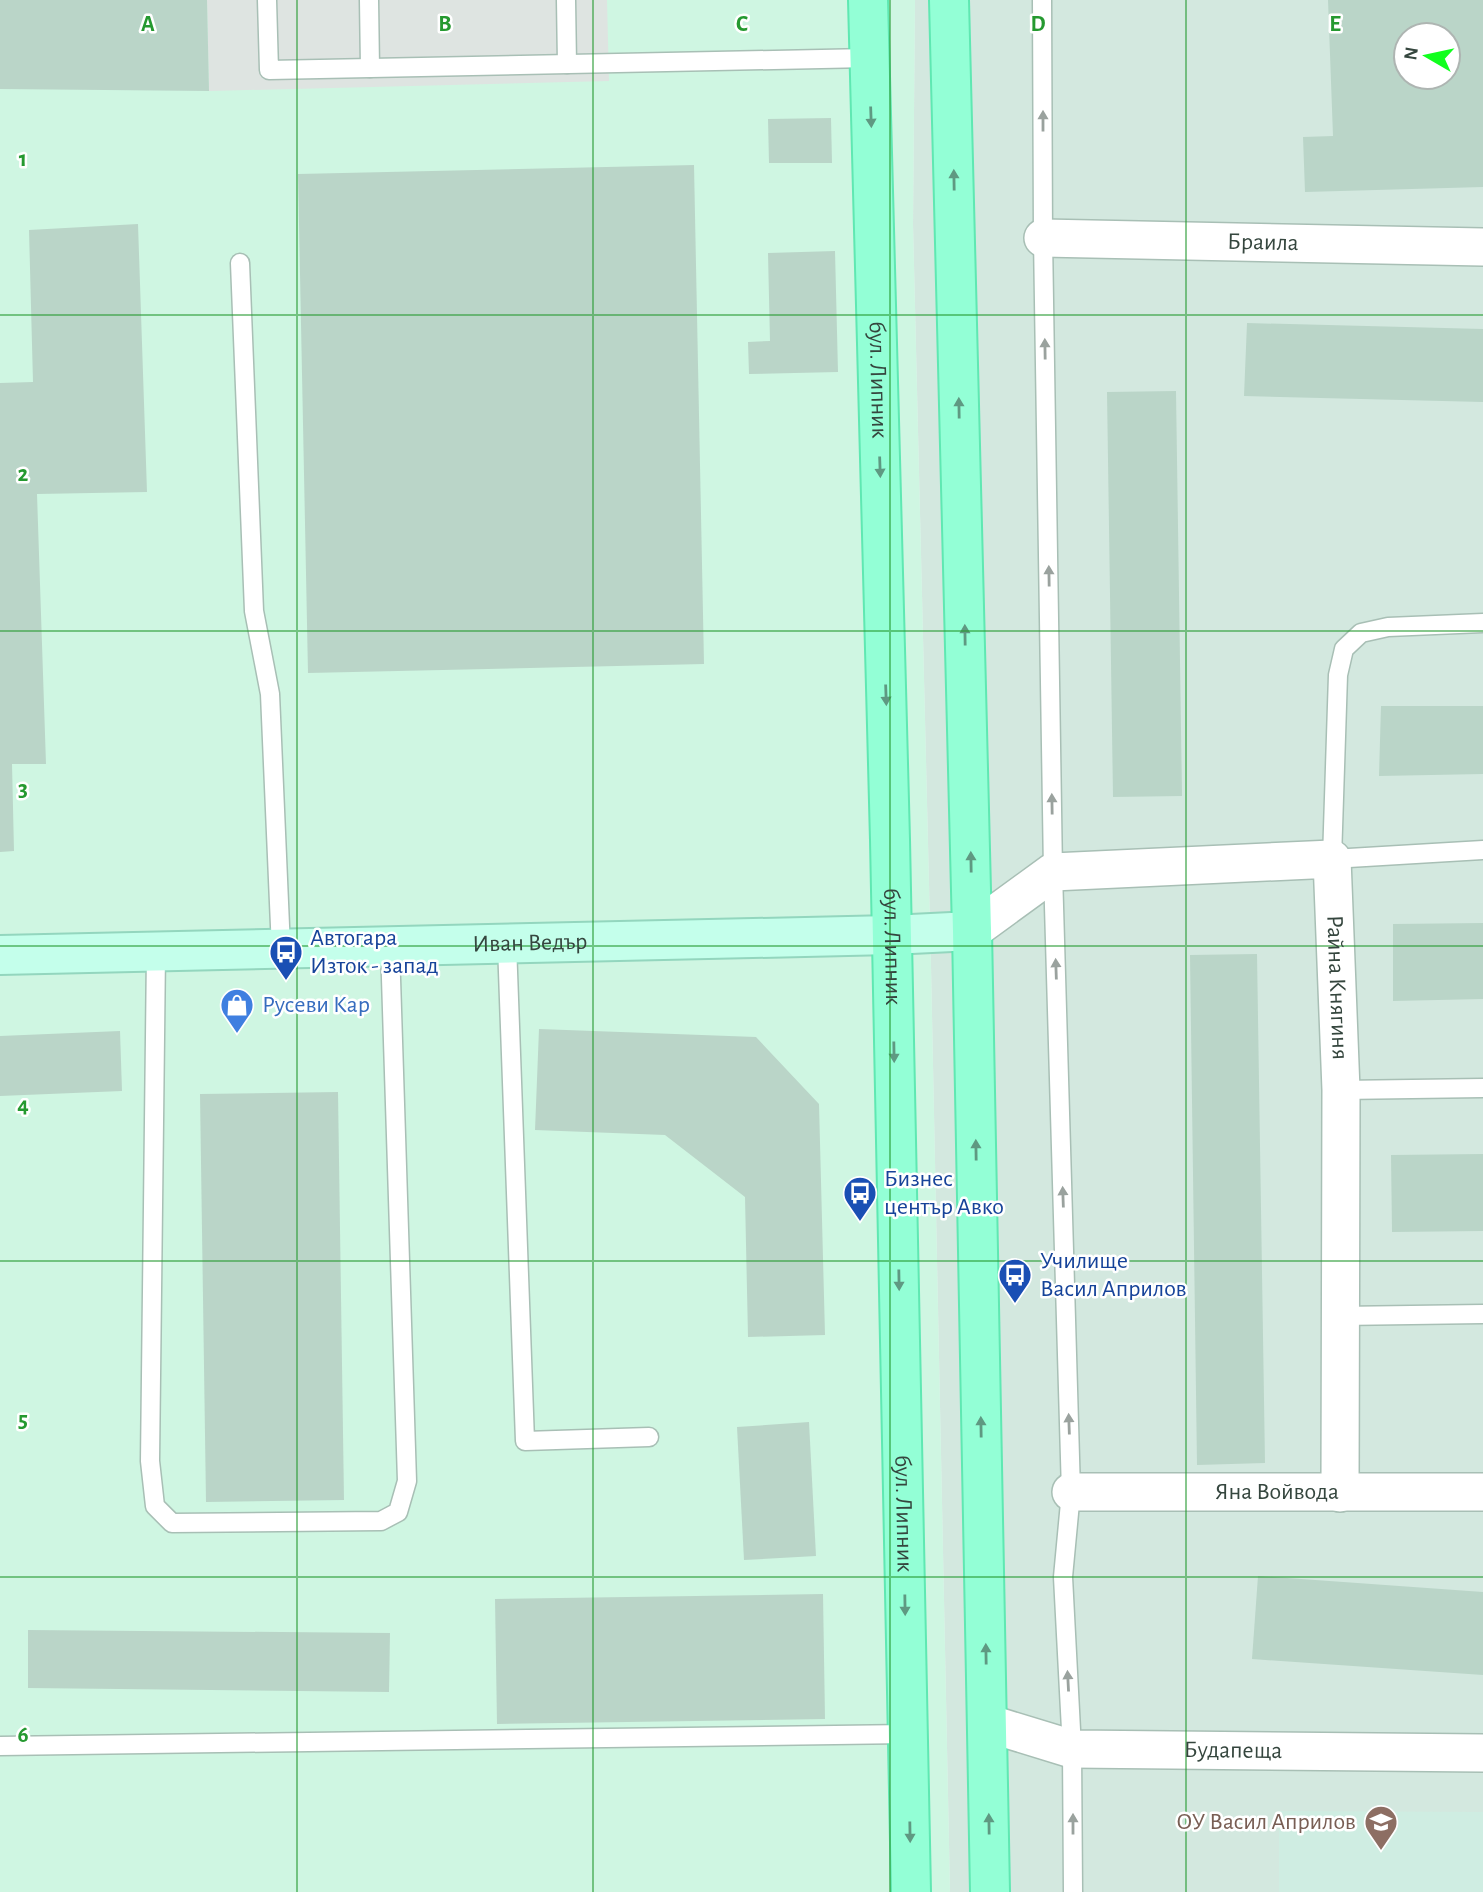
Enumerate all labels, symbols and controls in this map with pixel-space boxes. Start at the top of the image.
text: A [141,13,155,36]
text: B [438,13,452,36]
text: C [736,13,748,36]
text: D [1030,13,1046,36]
text: E [1329,13,1341,36]
north arrow [1392,21,1462,91]
text: N [1401,46,1422,62]
one-way arrow [865,106,876,128]
one-way arrow [1037,110,1049,132]
text: 1 [19,148,27,171]
one-way arrow [948,169,959,191]
street label: Браила [1227,230,1299,255]
street label: бул. Липник [864,321,891,439]
one-way arrow [1039,338,1051,360]
one-way arrow [954,396,965,418]
one-way arrow [874,456,885,478]
text: 2 [18,463,29,486]
one-way arrow [1043,565,1054,587]
one-way arrow [959,624,971,646]
one-way arrow [880,684,891,706]
text: 3 [18,778,28,801]
one-way arrow [1046,793,1058,815]
one-way arrow [965,851,976,873]
street label: бул. Липник [879,888,905,1005]
street label: Райна Княгиня [1322,914,1352,1060]
place label: Автогара Изток - запад [310,926,439,978]
street label: Иван Ведър [472,930,588,956]
bus stop icon: Автогара Изток - запад [267,933,305,982]
one-way arrow [1051,958,1062,980]
shop icon: Русеви Кар [218,986,256,1035]
place label: Русеви Кар [262,993,370,1017]
one-way arrow [888,1041,900,1063]
text: 4 [17,1094,29,1117]
one-way arrow [971,1139,982,1161]
place label: Бизнес център Авко [884,1167,1004,1219]
bus stop icon: Бизнес център Авко [841,1174,879,1223]
one-way arrow [1057,1185,1068,1207]
place label: Училище Васил Априлов [1040,1249,1187,1301]
bus stop icon: Училище Васил Априлов [996,1256,1034,1305]
one-way arrow [893,1269,904,1291]
text: 5 [18,1409,28,1432]
one-way arrow [1064,1413,1075,1435]
one-way arrow [976,1416,987,1438]
street label: бул. Липник [890,1455,917,1572]
street label: Яна Войвода [1215,1480,1339,1504]
one-way arrow [900,1594,911,1616]
one-way arrow [980,1643,991,1665]
one-way arrow [1063,1670,1074,1692]
text: 6 [17,1724,29,1747]
street label: Будапеща [1184,1738,1283,1763]
school or university icon: ОУ Васил Априлов [1362,1803,1400,1852]
place label: ОУ Васил Априлов [1176,1810,1356,1834]
one-way arrow [983,1813,994,1835]
one-way arrow [1067,1813,1078,1835]
one-way arrow [904,1822,916,1844]

